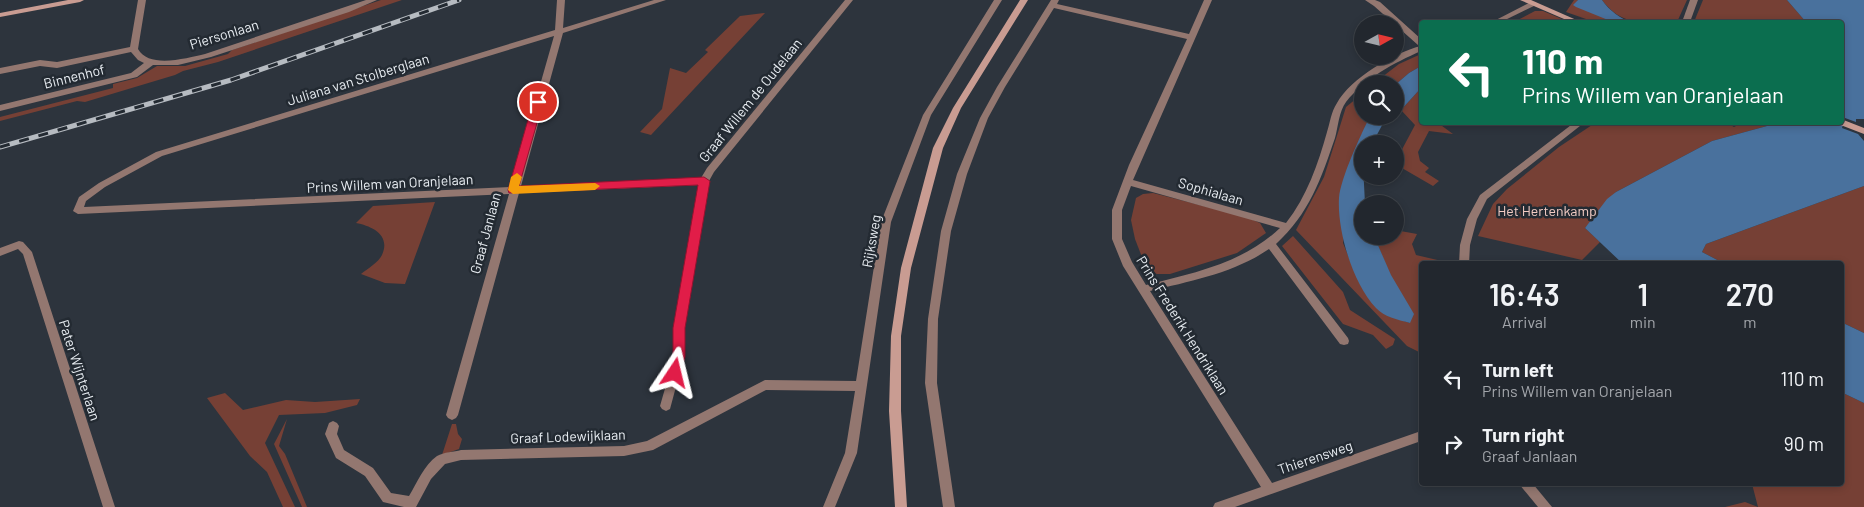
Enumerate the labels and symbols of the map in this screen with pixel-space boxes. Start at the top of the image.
street label: Piersonlaan [187,15,261,53]
north arrow [1354,15,1404,65]
street label: Graaf Willem de Oudelaan [695,35,805,165]
street label: Juliana van Stolberglaan [285,49,431,109]
street label: Binnenhof [42,60,106,92]
pin [517,81,559,123]
street label: Prins Willem van Oranjelaan [306,170,474,196]
street label: Sophialaan [1177,174,1245,208]
street label: Graaf Janlaan [466,190,504,276]
park label: Het Hertenkamp [1497,202,1597,219]
street label: Rijksweg [858,213,884,269]
street label: Prins Frederik Hendriklaan [1133,252,1233,398]
street label: Pater Wijnterlaan [56,317,104,423]
position arrow [648,346,700,398]
street label: Graaf Lodewijklaan [510,425,626,447]
street label: Thierensweg [1276,436,1354,478]

